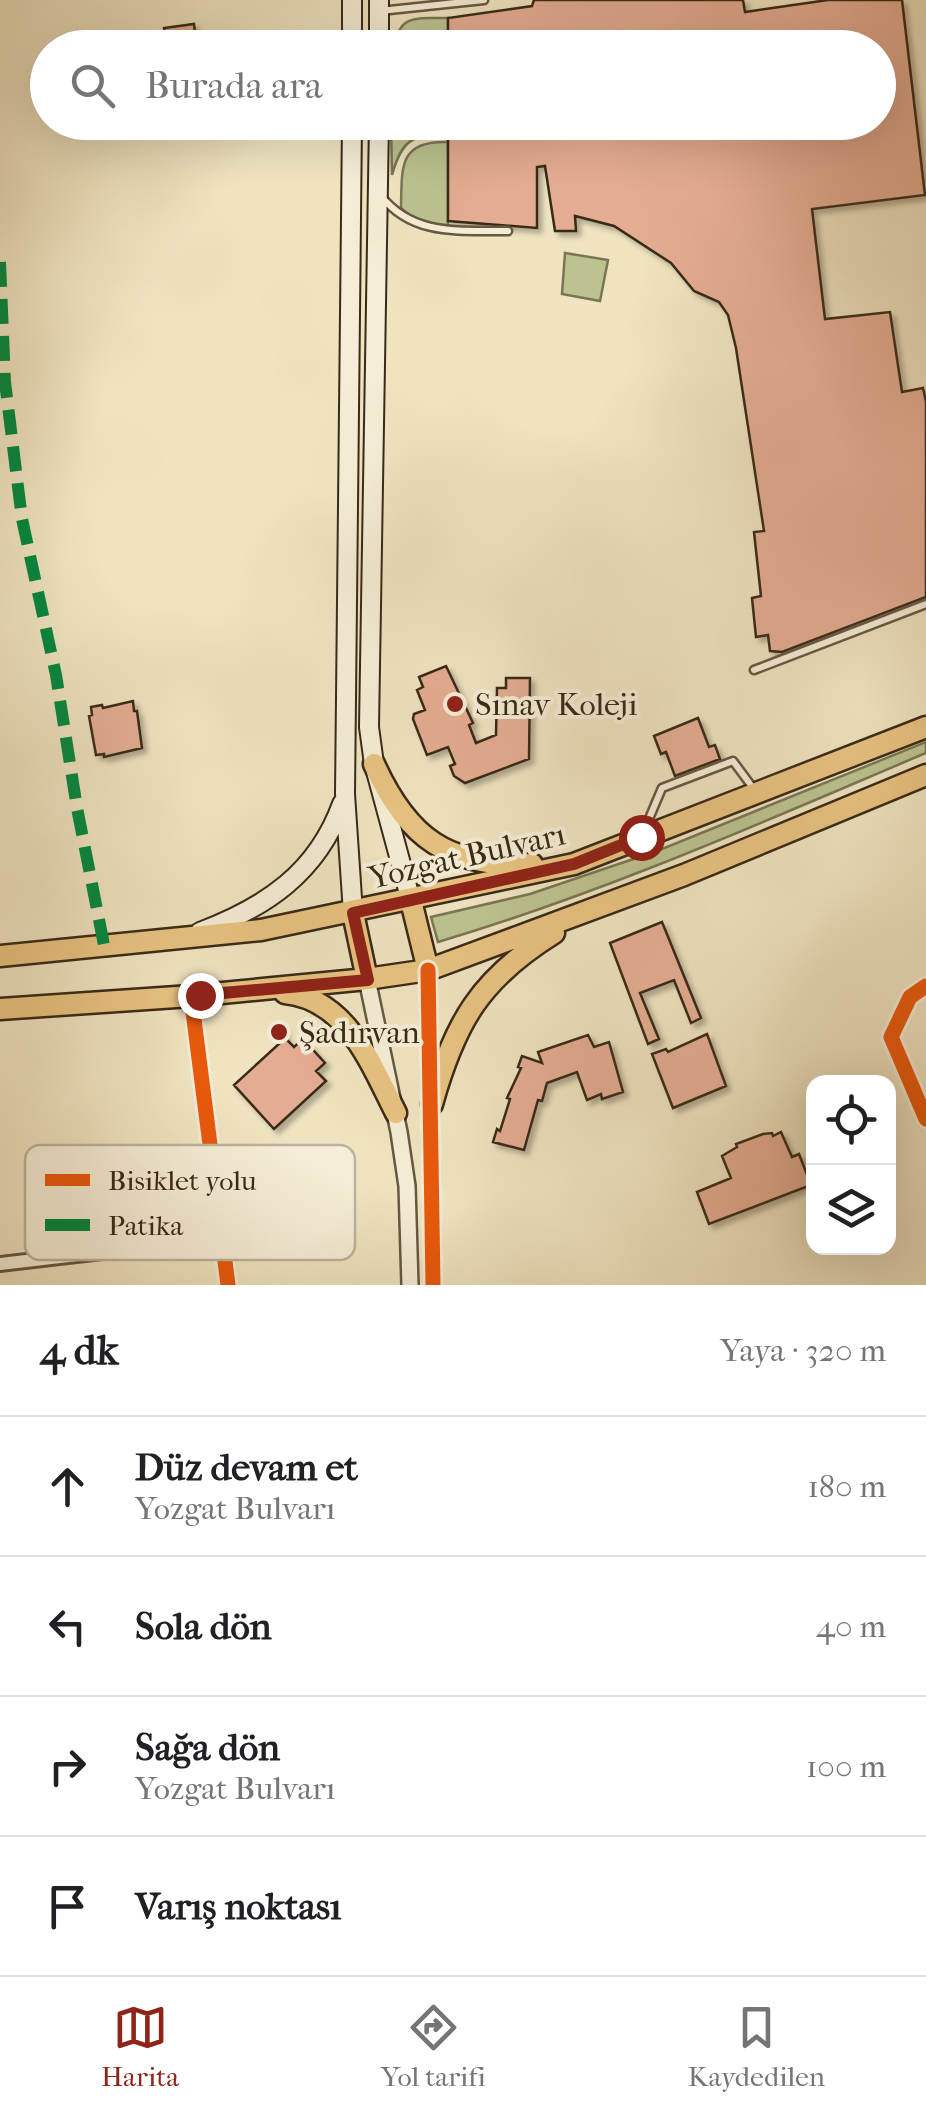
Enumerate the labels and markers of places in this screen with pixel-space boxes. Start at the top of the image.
place label: Sınav Koleji [475,686,638,723]
marker: Sınav Koleji [444,693,466,715]
place label: Şadırvan [299,1014,420,1051]
marker: Şadırvan [268,1021,290,1043]

